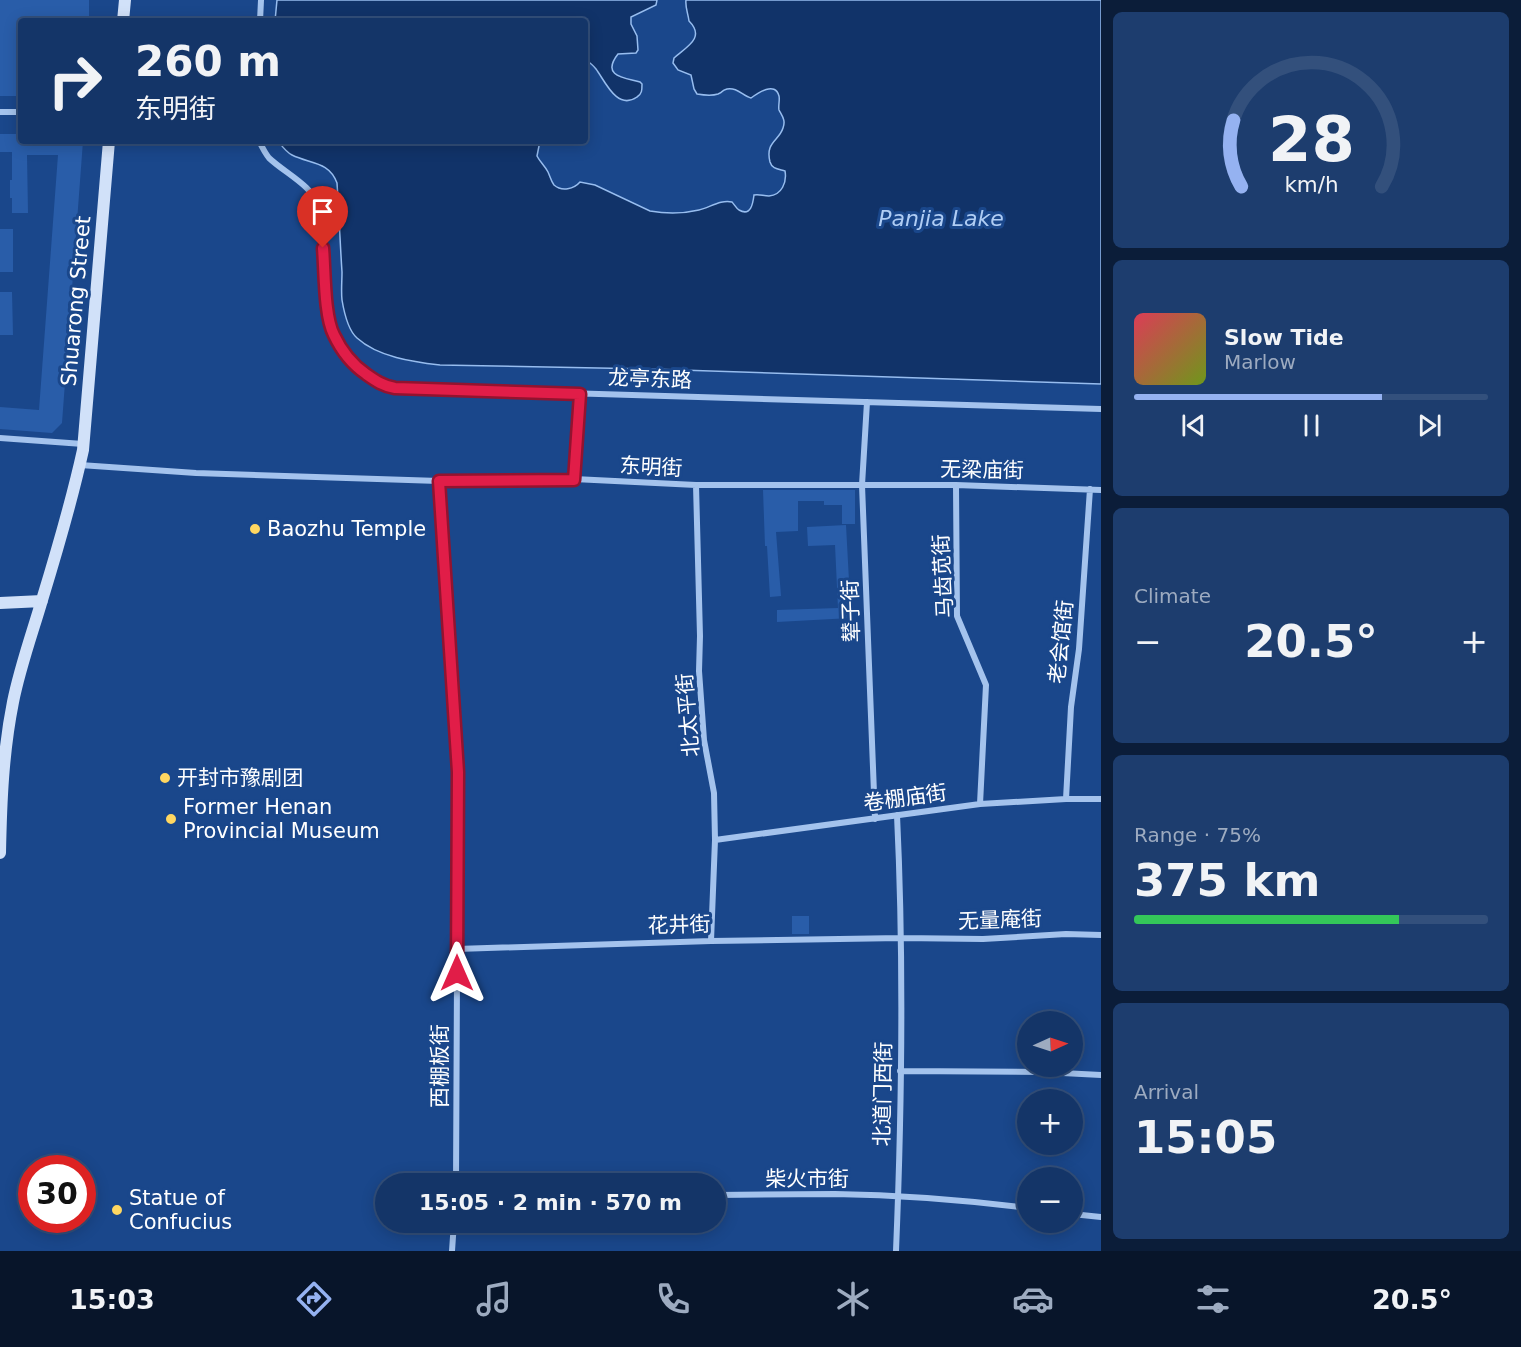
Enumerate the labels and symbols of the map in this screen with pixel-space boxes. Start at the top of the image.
pin [297,186,348,248]
water label: Panjia Lake [878,206,1004,231]
street label: Shuarong Street [57,215,95,387]
street label: 龙亭东路 [608,366,692,392]
street label: 东明街 [619,453,683,481]
street label: 无梁庙街 [940,457,1024,483]
place label: Baozhu Temple [267,517,426,541]
marker: Baozhu Temple [248,522,262,536]
street label: 马齿苋街 [929,533,957,619]
street label: 辇子街 [838,579,864,643]
street label: 老会馆街 [1045,599,1077,685]
street label: 北太平街 [672,672,704,758]
place label: 开封市豫剧团 [177,766,303,790]
marker: 开封市豫剧团 [158,771,172,785]
street label: 卷棚庙街 [862,780,948,816]
place label: Former Henan Provincial Museum [183,795,380,843]
marker: Former Henan Provincial Museum [164,812,178,826]
street label: 无量庵街 [958,907,1042,933]
street label: 花井街 [647,912,711,938]
position arrow [425,941,489,1005]
north arrow [1017,1011,1083,1077]
street label: 西棚板街 [428,1024,452,1108]
street label: 北道门西街 [870,1041,896,1147]
speed limit sign: 30 [18,1155,96,1233]
street label: 柴火市街 [765,1167,849,1191]
place label: Statue of Confucius [129,1186,232,1234]
marker: Statue of Confucius [110,1203,124,1217]

